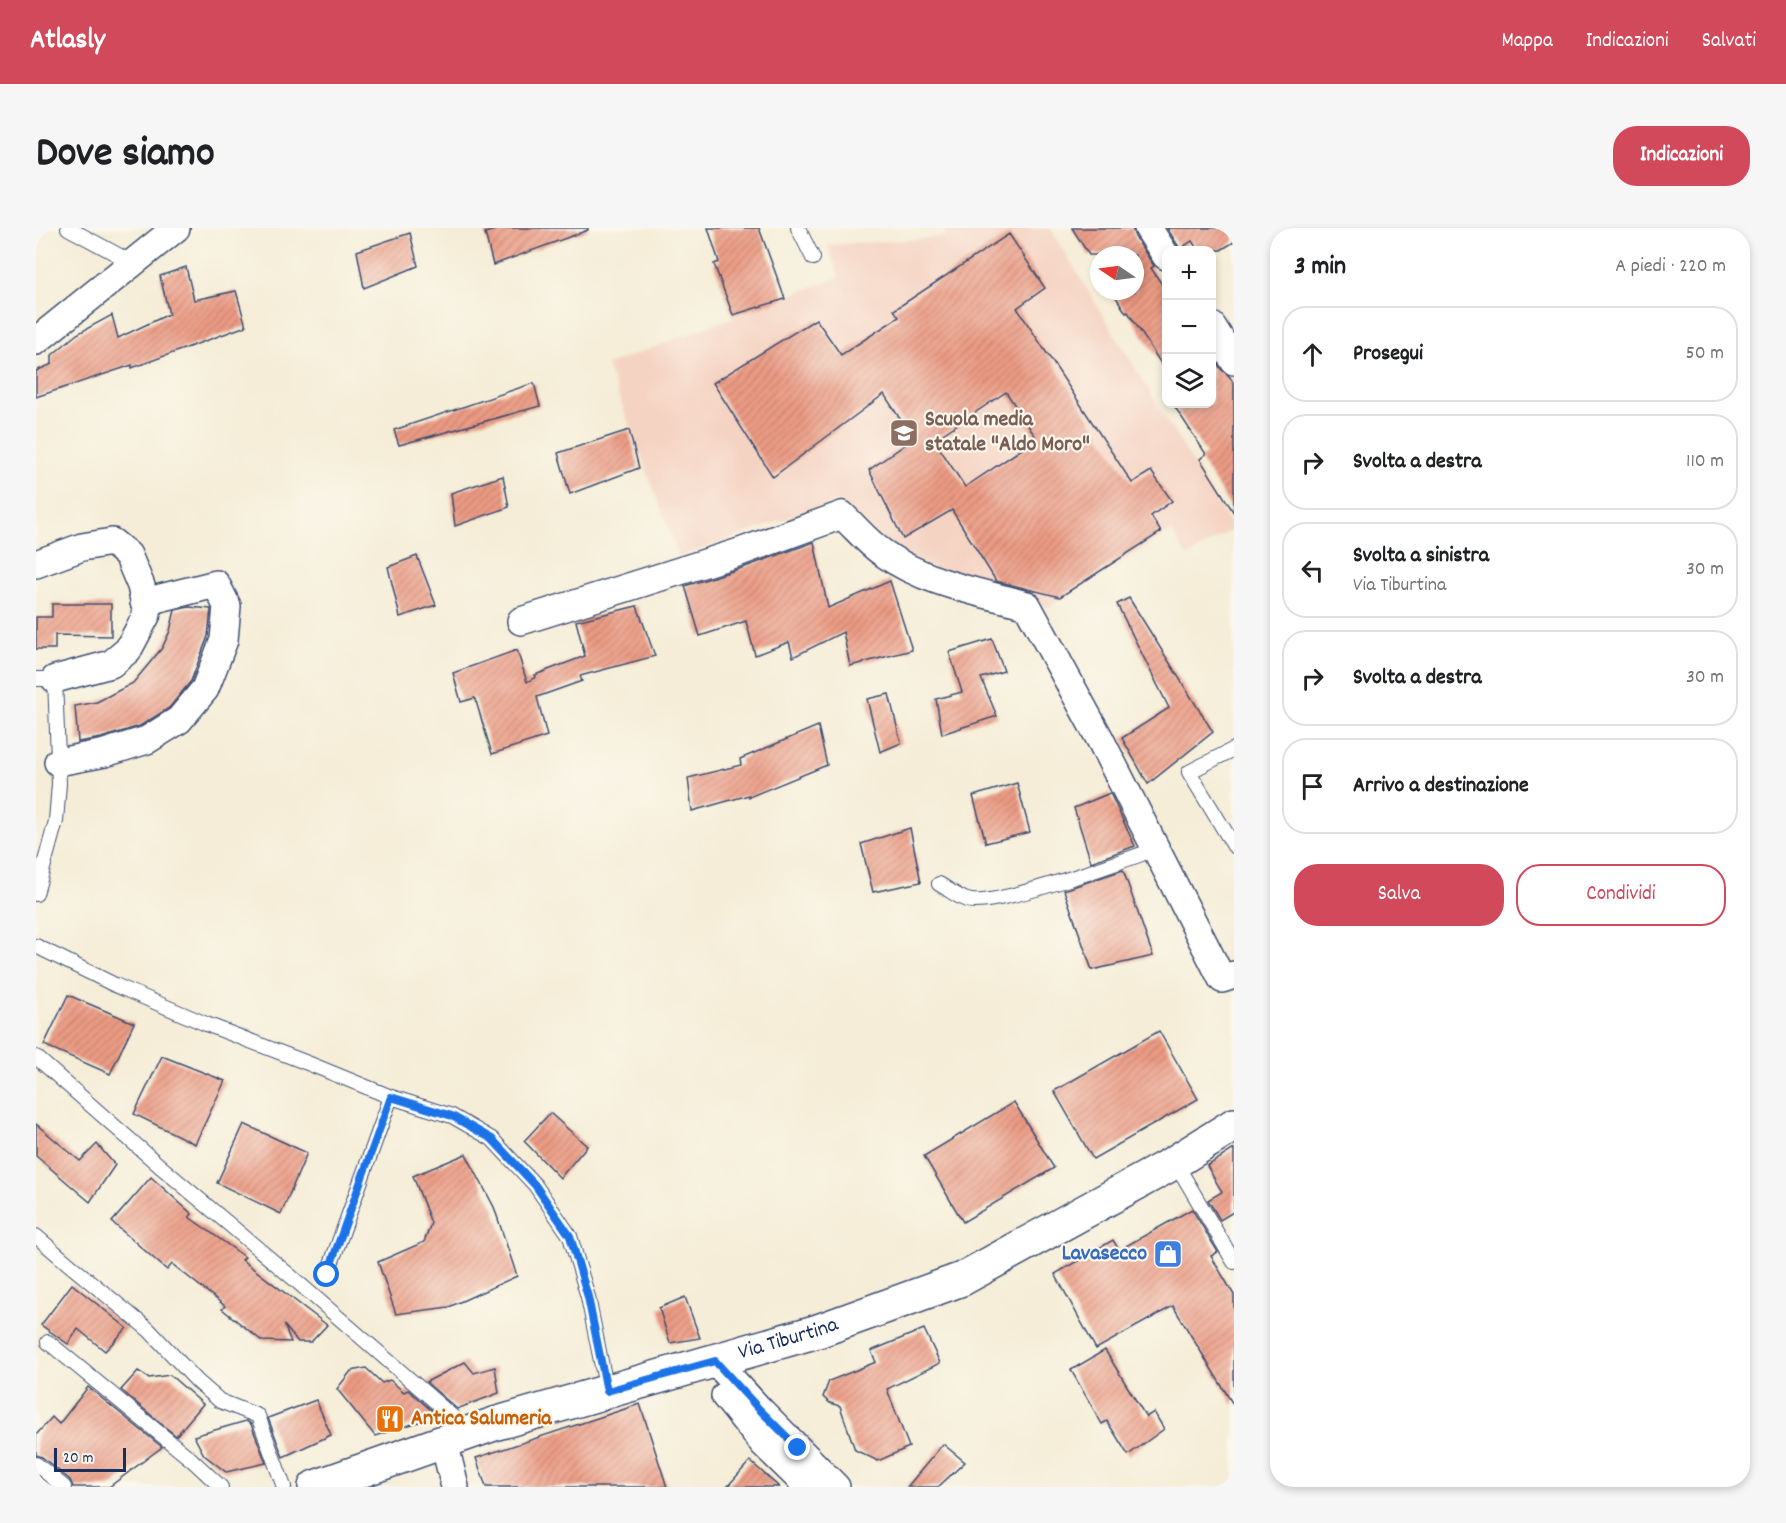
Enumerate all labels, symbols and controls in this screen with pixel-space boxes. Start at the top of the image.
text: Atlasly [30,22,105,62]
text: Mappa [1501,27,1553,57]
text: Indicazioni [1586,27,1669,57]
text: Salvati [1702,27,1756,57]
text: Dove siamo [36,126,215,186]
button: Indicazioni [1613,126,1750,186]
north arrow [1090,246,1144,300]
map controls [1162,246,1216,408]
button: + [1162,246,1216,300]
text: 3 min [1294,249,1346,286]
text: A piedi · 220 m [1615,253,1726,281]
button: − [1162,300,1216,354]
icon: ahead [1296,338,1329,371]
text: Prosegui [1353,339,1423,370]
text: 50 m [1686,340,1724,368]
button: layers [1162,354,1216,408]
place label: Scuola media statale "Aldo Moro" [925,405,1090,461]
school or university icon: Scuola media statale "Aldo Moro" [888,417,920,449]
icon: right [1296,446,1329,479]
text: Svolta a destra [1353,447,1482,478]
text: 110 m [1686,448,1724,476]
text: Svolta a sinistra [1353,541,1489,572]
icon: left [1296,554,1329,587]
text: 30 m [1686,556,1724,584]
text: Via Tiburtina [1353,572,1446,600]
icon: right [1296,662,1329,695]
text: Svolta a destra [1353,663,1482,694]
text: 30 m [1686,664,1724,692]
icon: arrive [1296,770,1329,803]
text: Arrivo a destinazione [1353,771,1529,802]
button: Salva [1294,864,1504,926]
button: Condividi [1516,864,1726,926]
shop icon: Lavasecco [1152,1238,1184,1270]
place label: Lavasecco [1062,1239,1147,1270]
route start [313,1261,339,1287]
street label: Via Tiburtina [735,1309,843,1369]
restaurant icon: Antica Salumeria [374,1403,406,1435]
place label: Antica Salumeria [411,1404,552,1435]
route end [784,1434,810,1460]
scale bar [54,1445,126,1472]
text: 20 m [63,1447,93,1470]

